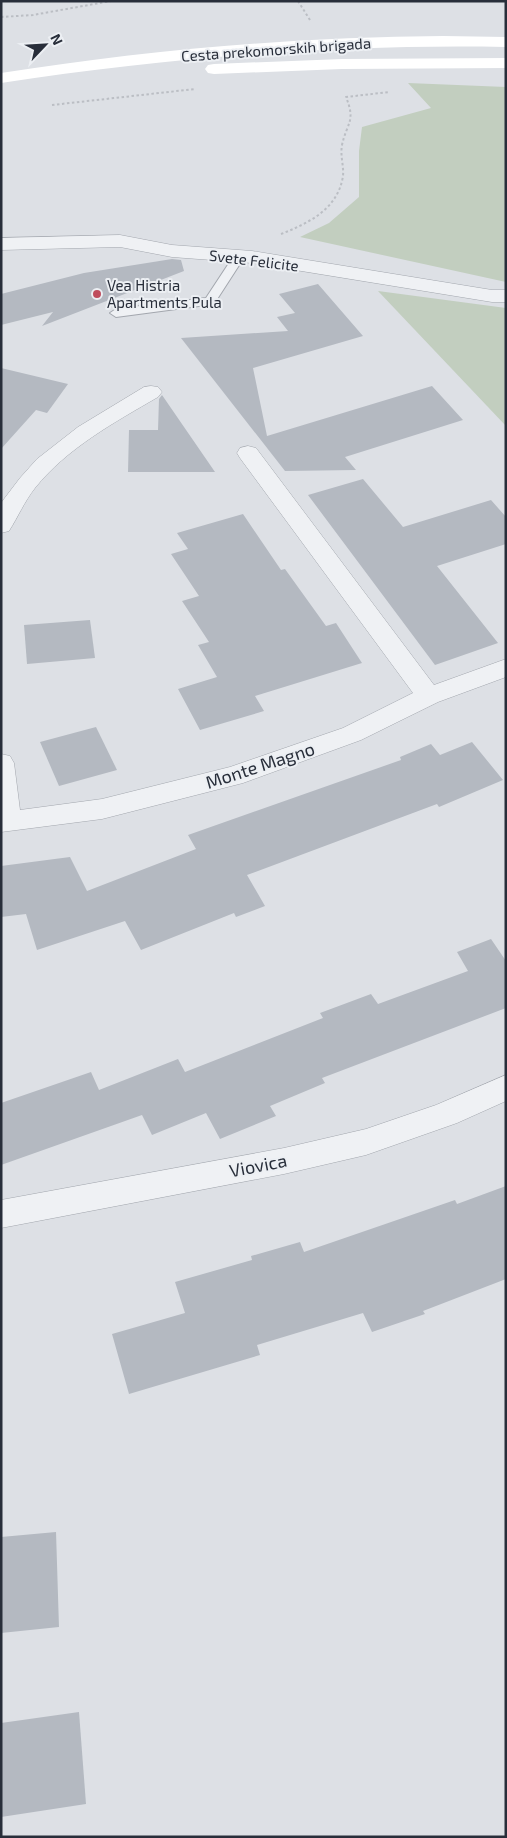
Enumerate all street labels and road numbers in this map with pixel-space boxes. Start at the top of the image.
street label: Cesta prekomorskih brigada [180,33,372,65]
street label: Svete Felicite [208,246,300,274]
street label: Monte Magno [203,737,317,793]
street label: Viovica [227,1149,289,1181]

